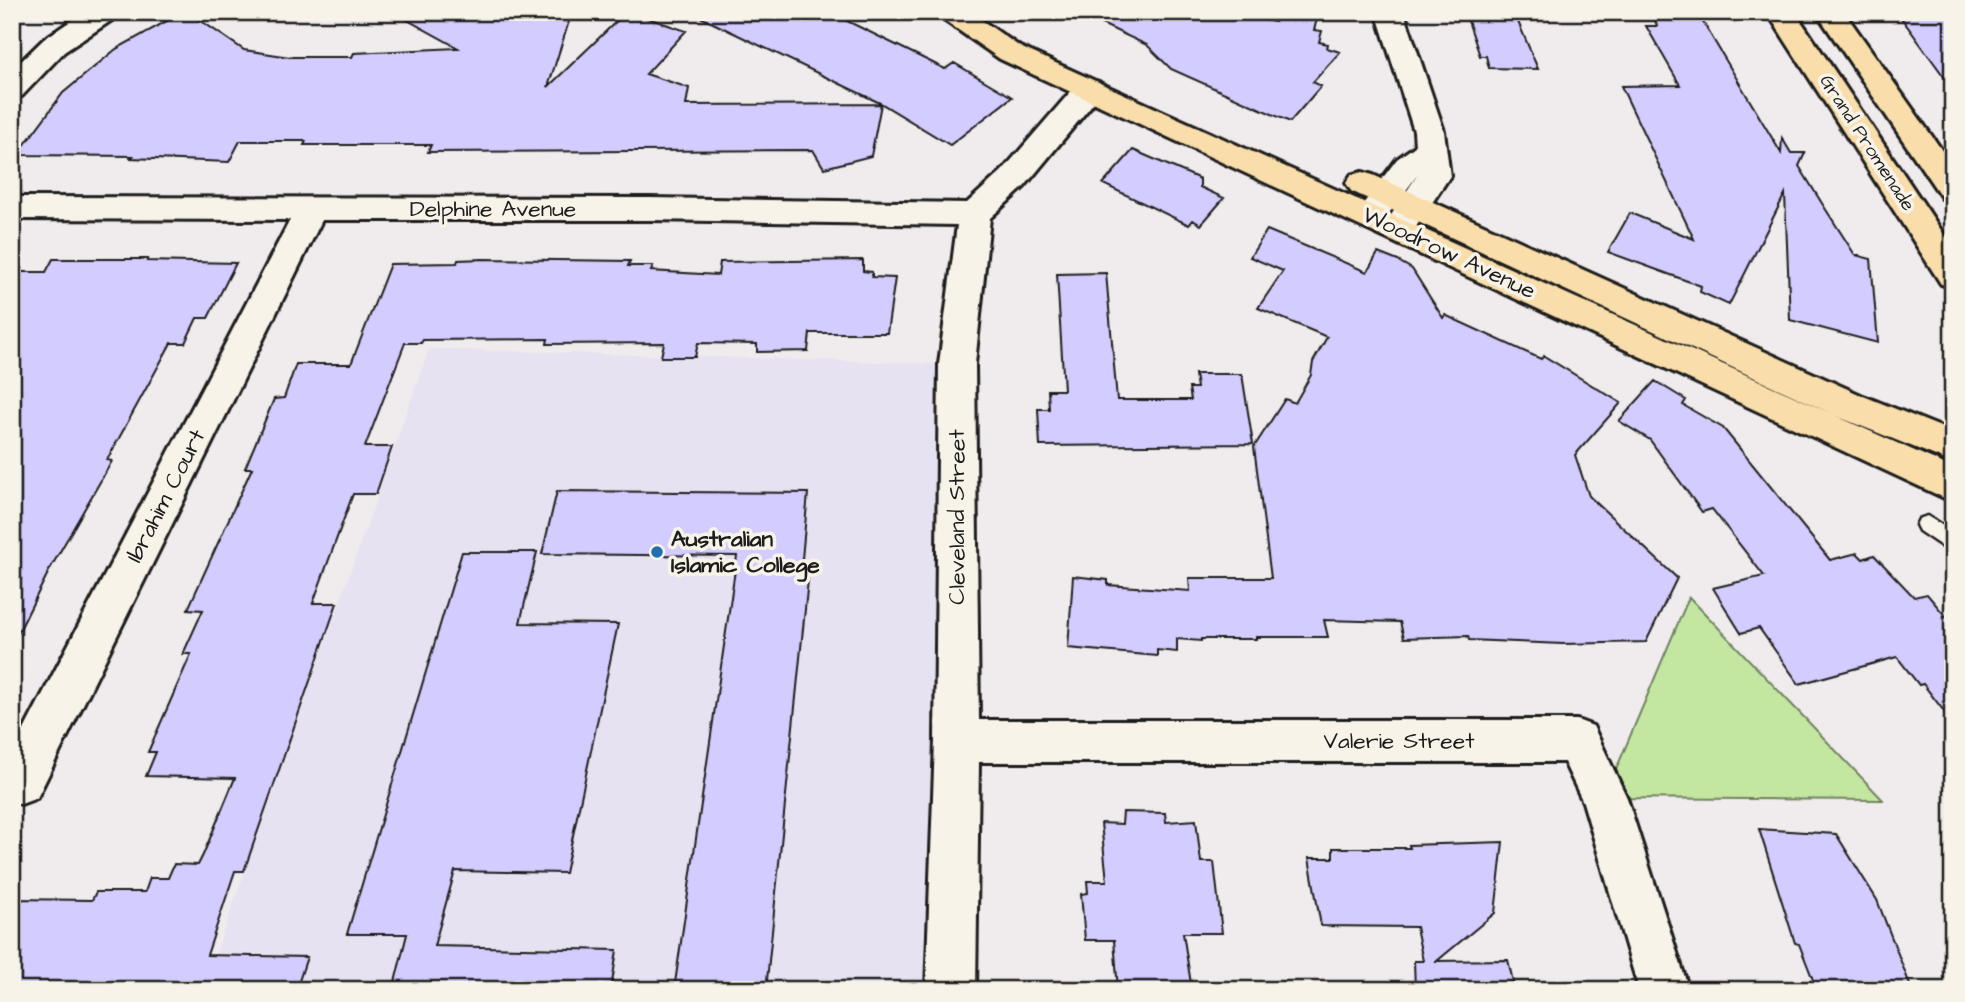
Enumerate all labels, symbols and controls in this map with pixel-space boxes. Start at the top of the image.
street label: Grand Promenade [1813,70,1921,216]
street label: Delphine Avenue [410,193,576,225]
street label: Woodrow Avenue [1357,199,1541,307]
street label: Ibrahim Court [119,423,214,568]
street label: Cleveland Street [941,429,973,605]
place label: Australian Islamic College [671,523,820,582]
marker: Australian Islamic College [649,544,665,560]
street label: Valerie Street [1324,725,1475,757]

